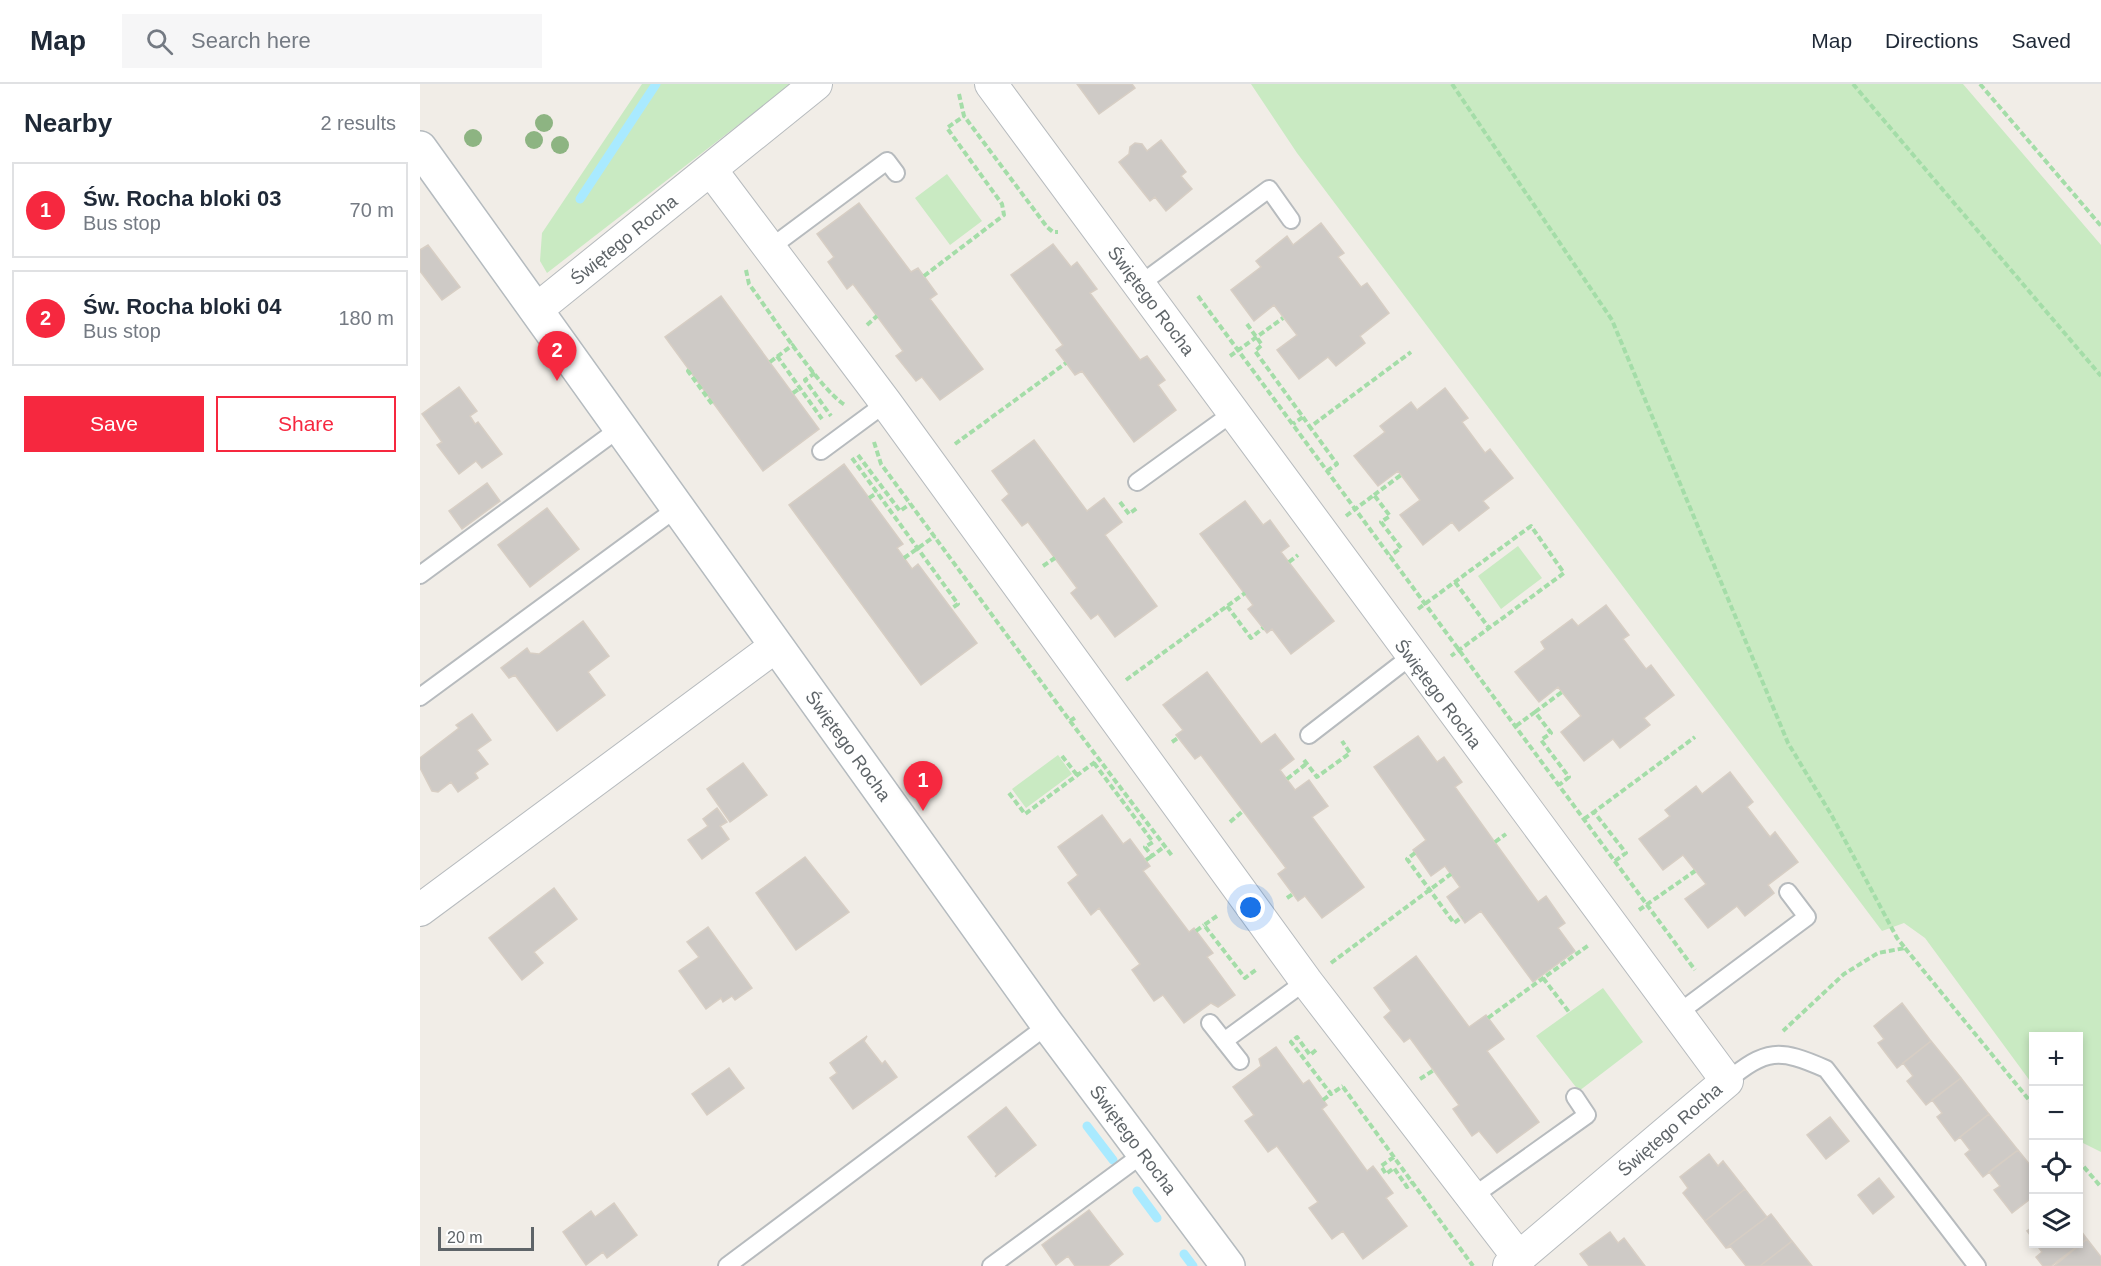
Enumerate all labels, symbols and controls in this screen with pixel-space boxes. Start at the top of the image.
search box [122,14,542,68]
text: Map [30,25,86,56]
icon: search [143,25,176,58]
text: Search here [191,28,311,53]
text: Map [1811,29,1852,52]
text: Directions [1885,29,1978,52]
text: Saved [2011,29,2071,52]
text: Nearby [24,108,112,138]
text: 2 results [320,112,396,134]
text: Św. Rocha bloki 03 [83,186,281,211]
street label: Świętego Rocha [566,190,682,289]
text: 1 [40,199,51,221]
text: 70 m [350,199,394,221]
text: Bus stop [83,212,161,234]
street label: Świętego Rocha [1104,242,1200,360]
text: Św. Rocha bloki 04 [83,294,281,319]
text: 2 [40,307,51,329]
text: 180 m [338,307,394,329]
text: Bus stop [83,320,161,342]
pin: 2 [538,332,576,381]
button: Save [24,396,204,452]
button: Share [216,396,396,452]
street label: Świętego Rocha [1391,635,1487,753]
street label: Świętego Rocha [801,687,896,806]
pin: 1 [904,762,942,811]
your location [1236,893,1265,922]
map controls [2029,1032,2083,1248]
button: + [2029,1032,2083,1086]
street label: Świętego Rocha [1613,1078,1727,1181]
street label: Świętego Rocha [1086,1081,1182,1199]
button: − [2029,1086,2083,1140]
button: locate [2029,1140,2083,1194]
button: layers [2029,1194,2083,1248]
scale bar [438,1224,534,1252]
text: 20 m [447,1229,483,1246]

